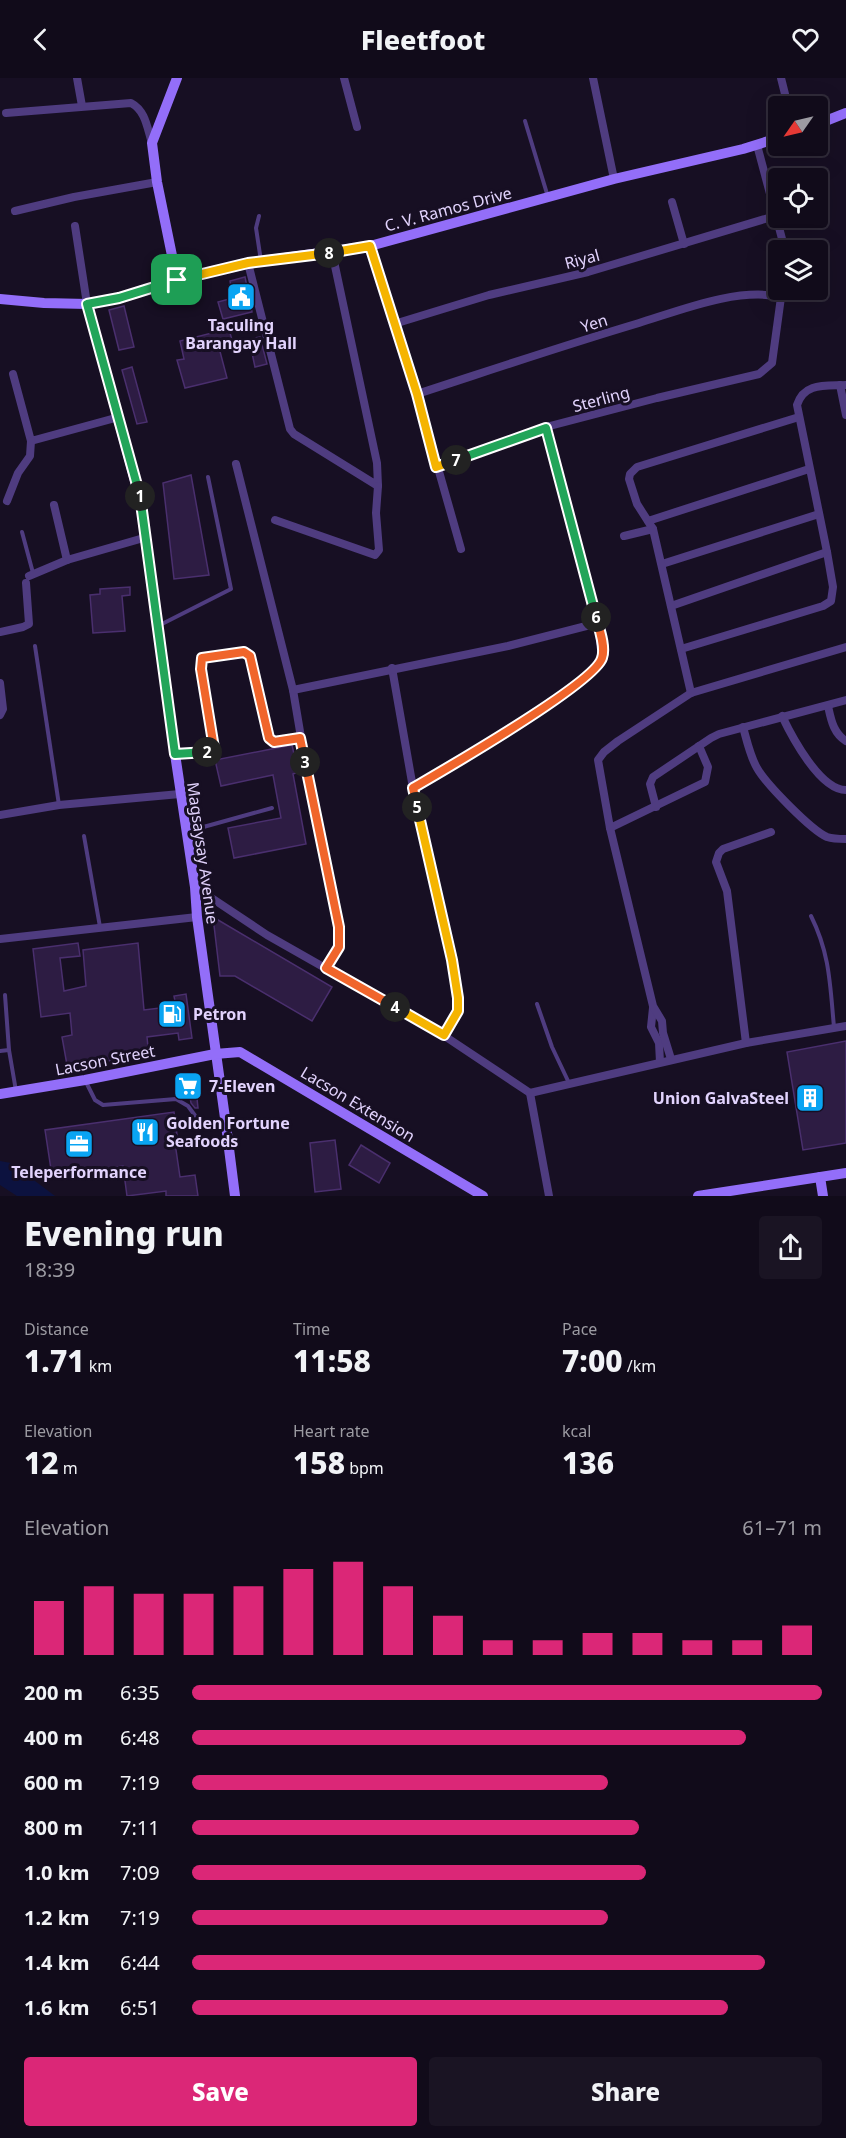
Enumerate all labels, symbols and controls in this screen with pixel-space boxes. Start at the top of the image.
text: Fleetfoot [361,21,485,58]
icon: back [24,23,57,56]
icon: heart [789,23,822,56]
north arrow [768,96,828,156]
map controls [768,96,828,300]
button: locate [768,168,828,228]
street label: C. V. Ramos Drive [382,181,514,237]
pin: 8 [314,238,344,268]
button: layers [768,240,828,300]
text: 8 [324,242,334,264]
street label: Riyal [562,244,602,274]
pin [151,254,202,305]
icon: arrive [160,263,193,296]
public building icon: Taculing Barangay Hall [225,281,257,313]
street label: Yen [578,309,610,337]
place label: Taculing Barangay Hall [185,314,297,354]
street label: Sterling [570,381,632,417]
pin: 7 [441,445,471,475]
text: 7 [451,449,461,471]
pin: 1 [125,481,155,511]
text: 1 [135,485,145,507]
pin: 6 [581,602,611,632]
text: 6 [591,606,601,628]
pin: 2 [192,737,222,767]
text: 2 [202,741,212,763]
pin: 3 [290,747,320,777]
text: 3 [300,751,310,773]
street label: Magsaysay Avenue [182,781,224,925]
pin: 5 [402,792,432,822]
text: 5 [412,796,422,818]
pin: 4 [380,992,410,1022]
text: 4 [390,996,400,1018]
fuel station icon: Petron [156,998,188,1030]
place label: Petron [193,1003,247,1025]
street label: Lacson Street [53,1040,157,1080]
street label: Lacson Extension [297,1061,419,1147]
supermarket icon: 7-Eleven [172,1070,204,1102]
place label: 7-Eleven [209,1075,275,1097]
building icon: Union GalvaSteel [794,1082,826,1114]
place label: Union GalvaSteel [653,1087,789,1109]
place label: Golden Fortune Seafoods [166,1112,290,1152]
restaurant icon: Golden Fortune Seafoods [129,1116,161,1148]
office icon: Teleperformance [63,1128,95,1160]
place label: Teleperformance [11,1161,147,1183]
text: Evening run [24,1211,224,1256]
button: share [759,1216,822,1279]
text: 18:39 [24,1256,75,1283]
text: Distance [24,1318,89,1340]
text: Time [293,1318,330,1340]
text: Pace [562,1318,597,1340]
text: 1.71 [24,1340,85,1381]
text: 11:58 [293,1340,371,1381]
text: 7:00 [562,1340,623,1381]
text: km [85,1355,112,1377]
text: /km [623,1355,656,1377]
text: Elevation [24,1420,92,1442]
text: Heart rate [293,1420,369,1442]
text: kcal [562,1420,591,1442]
text: 12 [24,1442,59,1483]
text: 158 [293,1442,345,1483]
text: 136 [562,1442,614,1483]
text: m [59,1457,78,1479]
text: bpm [345,1457,384,1479]
text: Elevation [24,1514,109,1541]
text: 61–71 m [742,1514,822,1541]
text: 200 m [24,1679,83,1706]
text: 6:35 [120,1679,160,1706]
text: 400 m [24,1724,83,1751]
text: 6:48 [120,1724,160,1751]
text: 600 m [24,1769,83,1796]
text: 7:19 [120,1769,160,1796]
text: 800 m [24,1814,83,1841]
text: 7:11 [120,1814,160,1841]
text: 1.0 km [24,1859,90,1886]
text: 7:09 [120,1859,160,1886]
text: 1.2 km [24,1904,90,1931]
text: 7:19 [120,1904,160,1931]
text: 1.4 km [24,1949,90,1976]
text: 6:44 [120,1949,160,1976]
text: 1.6 km [24,1994,90,2021]
text: 6:51 [120,1994,160,2021]
button: Save [24,2057,417,2126]
button: Share [429,2057,822,2126]

